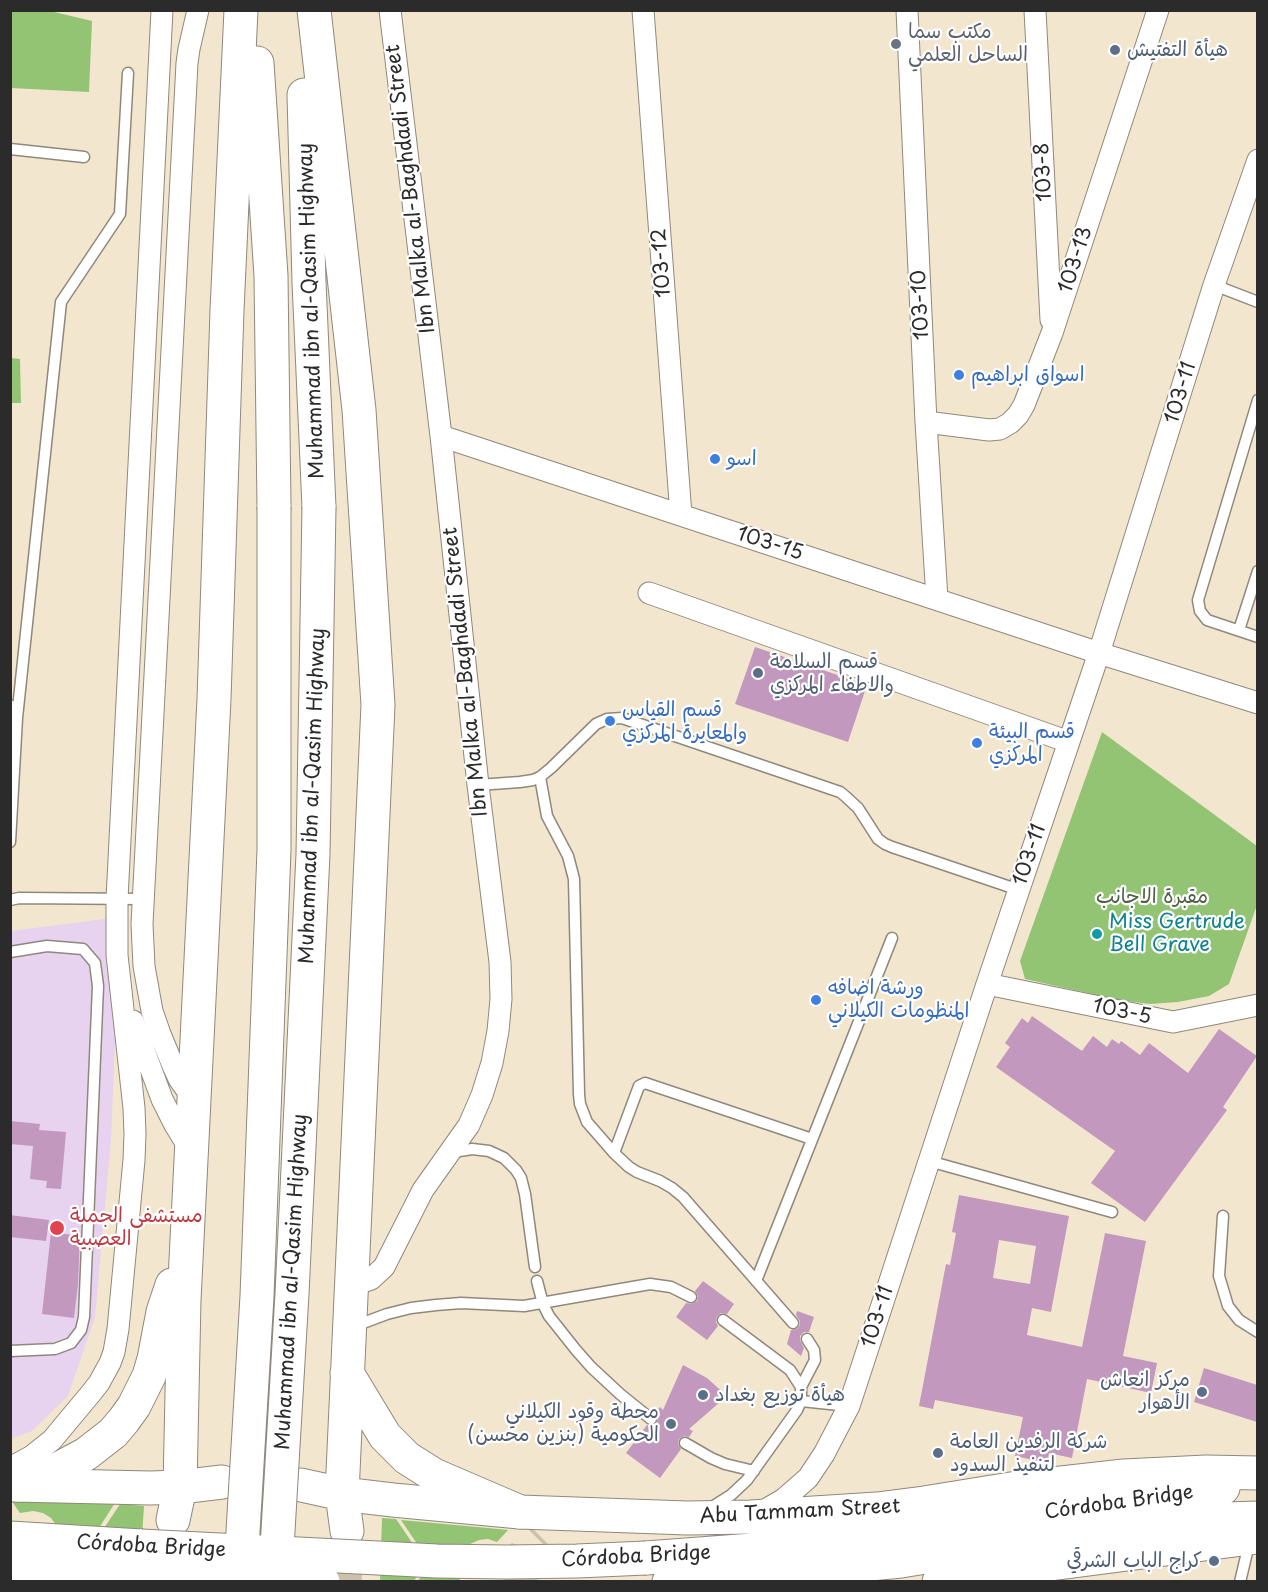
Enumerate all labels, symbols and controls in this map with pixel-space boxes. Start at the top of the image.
place label: مكتب سما الساحل العلمي [908,20,1028,67]
marker: مكتب سما الساحل العلمي [889,37,903,51]
place label: هيأة التفتيش [1127,38,1228,62]
street label: Ibn Malka al-Baghdadi Street [381,43,441,335]
marker: هيأة التفتيش [1108,43,1122,57]
street label: 103-8 [1030,142,1058,202]
street label: Muhammad ibn al-Qasim Highway [294,143,330,479]
street label: 103-13 [1054,224,1098,296]
street label: 103-12 [648,227,676,299]
street label: 103-10 [907,269,935,341]
street label: 103-11 [1160,359,1202,427]
place label: اسواق ابراهيم [971,363,1084,387]
marker: اسواق ابراهيم [952,368,966,382]
place label: اسو [727,447,757,471]
marker: اسو [708,452,722,466]
street label: 103-15 [734,522,806,566]
street label: Ibn Malka al-Baghdadi Street [439,526,493,818]
street label: Muhammad ibn al-Qasim Highway [295,628,331,964]
place label: قسم السلامة والاطفاء المركزي [770,650,894,697]
marker: قسم السلامة والاطفاء المركزي [751,666,765,680]
place label: قسم القياس والمعايرة المركزي [622,698,747,745]
marker: قسم القياس والمعايرة المركزي [603,714,617,728]
place label: قسم البيئة المركزي [989,720,1075,767]
marker: قسم البيئة المركزي [970,736,984,750]
street label: 103-11 [1008,821,1052,889]
park label: مقبرة الاجانب [1096,885,1208,909]
place label: Miss Gertrude Bell Grave [1109,910,1245,957]
marker: Miss Gertrude Bell Grave [1090,927,1104,941]
place label: ورشة اضافه المنظومات الكيلاني [828,976,970,1023]
marker: ورشة اضافه المنظومات الكيلاني [809,993,823,1007]
street label: 103-5 [1091,994,1153,1030]
street label: Muhammad ibn al-Qasim Highway [271,1113,313,1451]
place label: مستشفى الجملة العصبية [70,1204,203,1251]
marker: مستشفى الجملة العصبية [48,1219,66,1237]
street label: 103-11 [857,1283,899,1351]
place label: مركز انعاش الأهوار [1100,1368,1190,1415]
place label: هيأة توزيع بغداد [715,1383,845,1407]
marker: مركز انعاش الأهوار [1195,1385,1209,1399]
marker: هيأة توزيع بغداد [696,1388,710,1402]
place label: محطة وقود الكيلاني الحكومية (بنزين محسن) [467,1400,659,1447]
marker: محطة وقود الكيلاني الحكومية (بنزين محسن) [664,1417,678,1431]
place label: شركة الرفدين العامة لتنفيذ السدود [950,1430,1108,1477]
marker: شركة الرفدين العامة لتنفيذ السدود [931,1446,945,1460]
street label: Córdoba Bridge [1043,1481,1195,1525]
street label: Abu Tammam Street [699,1495,901,1529]
street label: Córdoba Bridge [76,1531,226,1563]
street label: Córdoba Bridge [561,1541,711,1573]
place label: كراج الباب الشرقي [1067,1549,1202,1573]
marker: كراج الباب الشرقي [1207,1554,1221,1568]

